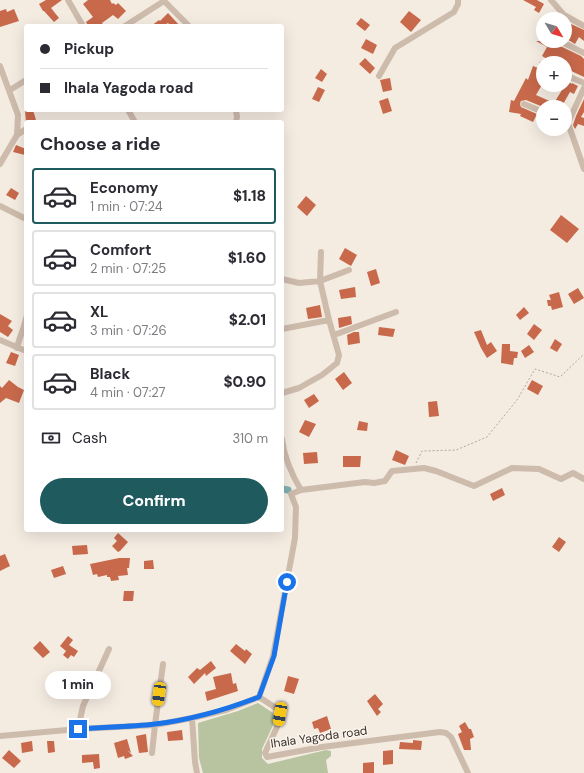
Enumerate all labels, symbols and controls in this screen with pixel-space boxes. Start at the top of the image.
north arrow [536,12,572,48]
map controls [536,12,572,136]
text: Pickup [64,39,114,59]
button: + [536,56,572,92]
text: Ihala Yagoda road [64,78,193,98]
button: − [536,100,572,136]
text: Choose a ride [40,132,161,156]
icon: car [42,178,78,214]
text: Economy [90,178,158,198]
text: $1.18 [233,186,266,206]
text: 1 min · 07:24 [90,198,163,215]
icon: car [42,240,78,276]
text: Comfort [90,240,151,260]
text: $1.60 [228,248,266,268]
text: 2 min · 07:25 [90,260,166,277]
icon: car [42,302,78,338]
text: XL [90,302,108,322]
text: $2.01 [229,310,266,330]
text: 3 min · 07:26 [90,322,167,339]
icon: car [42,364,78,400]
text: Black [90,364,130,384]
text: $0.90 [223,372,266,392]
text: 4 min · 07:27 [90,384,166,401]
icon: cash [40,427,62,449]
text: Cash [72,428,107,448]
text: 310 m [233,430,268,447]
button: Confirm [40,478,268,524]
route start [278,573,296,591]
callout: 1 min [45,671,111,699]
text: 1 min [62,676,94,693]
car [151,681,167,707]
car [272,701,288,727]
route end [69,720,87,738]
street label: Ihala Yagoda road [270,722,368,752]

